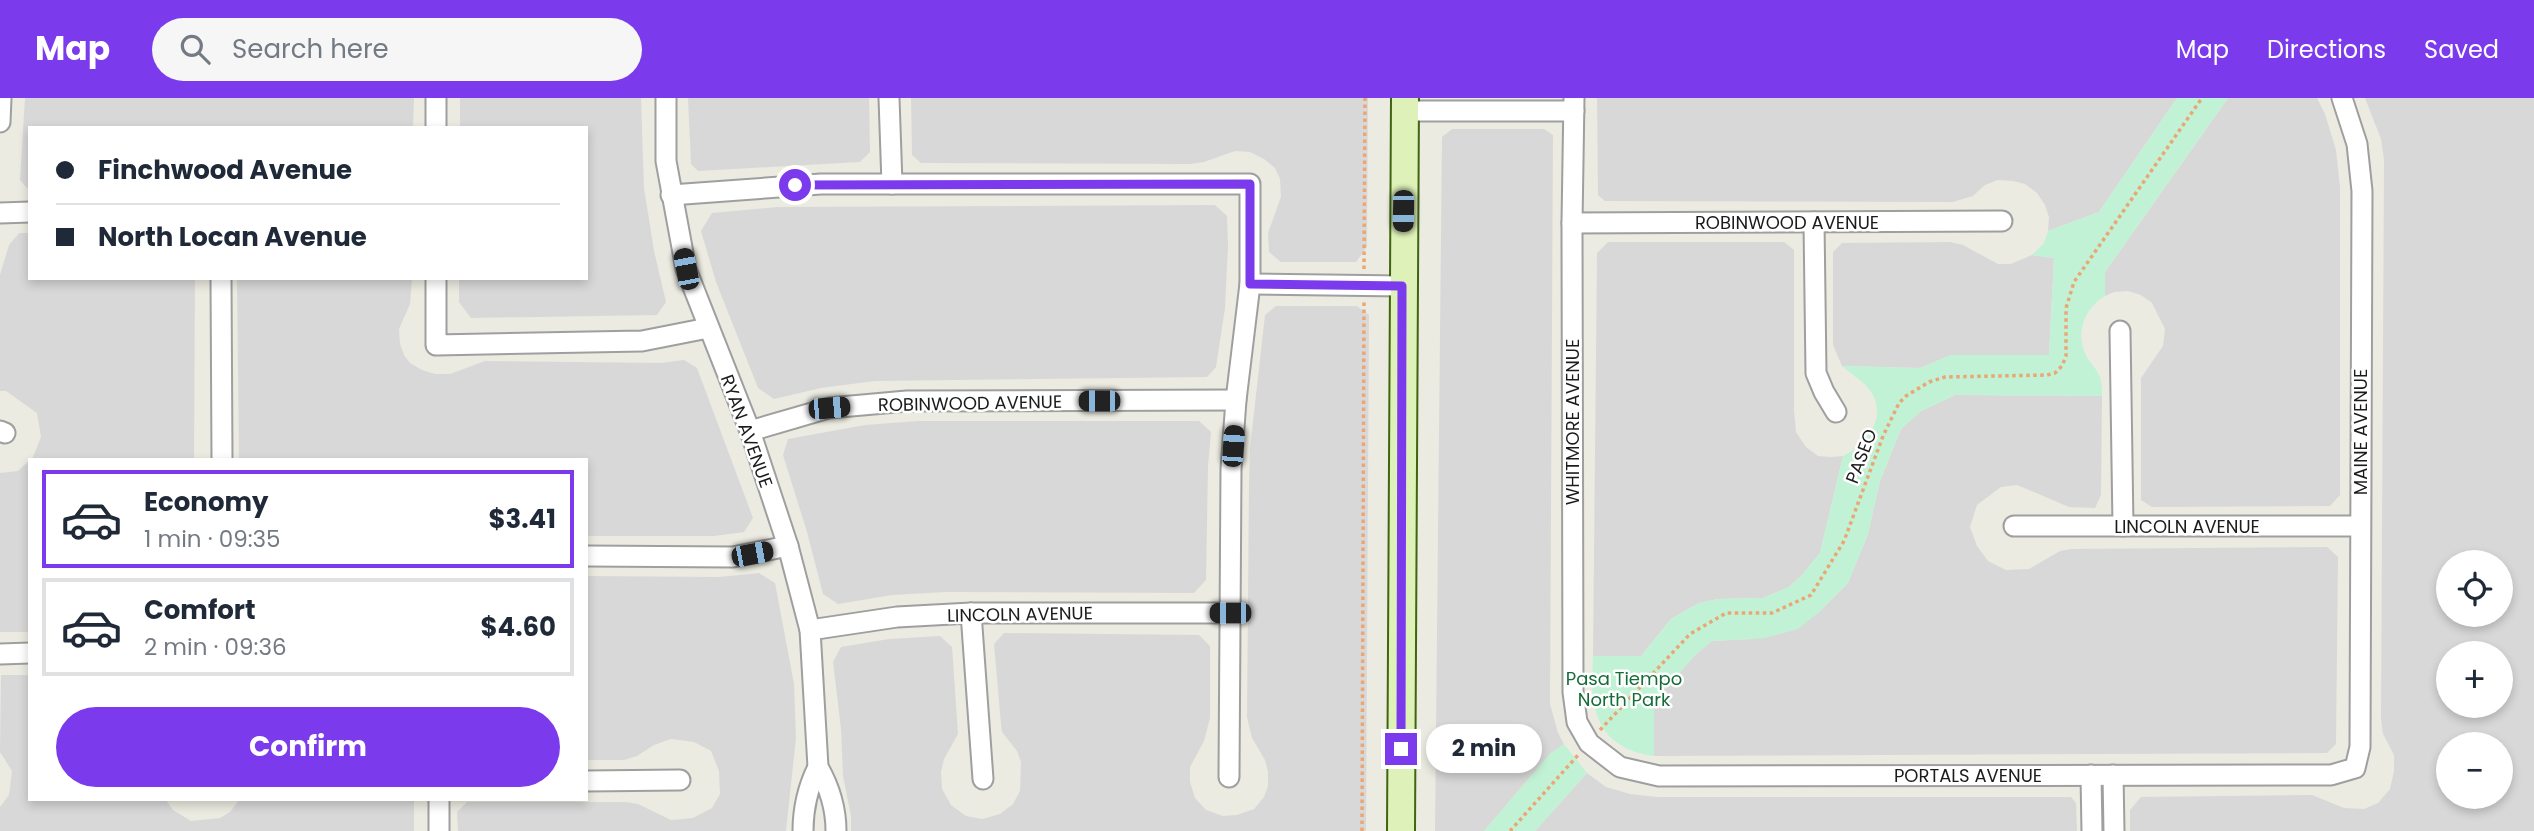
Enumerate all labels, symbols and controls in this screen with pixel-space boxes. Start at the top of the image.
search box [152,18,642,81]
text: Map [35,25,110,72]
icon: search [176,30,214,68]
text: Search here [232,31,389,67]
text: Map [2176,33,2229,66]
text: Directions [2267,33,2386,66]
text: Saved [2424,33,2499,66]
text: Finchwood Avenue [98,152,352,188]
route start [779,169,811,201]
car [1393,190,1414,232]
street label: ROBINWOOD AVENUE [1695,210,1879,235]
text: North Locan Avenue [98,219,367,255]
car [672,246,701,292]
street label: WHITMORE AVENUE [1560,339,1585,505]
street label: MAINE AVENUE [2348,369,2373,495]
street label: RYAN AVENUE [715,371,779,491]
street label: ROBINWOOD AVENUE [878,389,1062,417]
car [1079,391,1121,412]
car [808,396,851,420]
car [1222,424,1245,468]
street label: PASEO [1839,425,1883,487]
text: Economy [144,484,268,520]
icon: car [60,488,123,551]
text: $3.41 [488,501,556,537]
street label: LINCOLN AVENUE [2114,514,2260,539]
text: 1 min · 09:35 [144,523,281,555]
car [730,540,775,568]
map controls [2436,550,2513,809]
button: locate [2436,550,2513,627]
text: Comfort [144,592,256,628]
icon: car [60,596,123,659]
street label: LINCOLN AVENUE [947,600,1093,628]
car [1210,603,1252,624]
text: $4.60 [480,609,556,645]
text: 2 min · 09:36 [144,631,287,663]
button: + [2436,641,2513,718]
park label: Pasa Tiempo North Park [1566,666,1682,712]
button: Confirm [56,707,560,787]
callout: 2 min [1426,724,1541,774]
text: 2 min [1452,732,1516,764]
button: − [2436,732,2513,809]
route end [1385,733,1417,765]
street label: PORTALS AVENUE [1894,763,2042,788]

